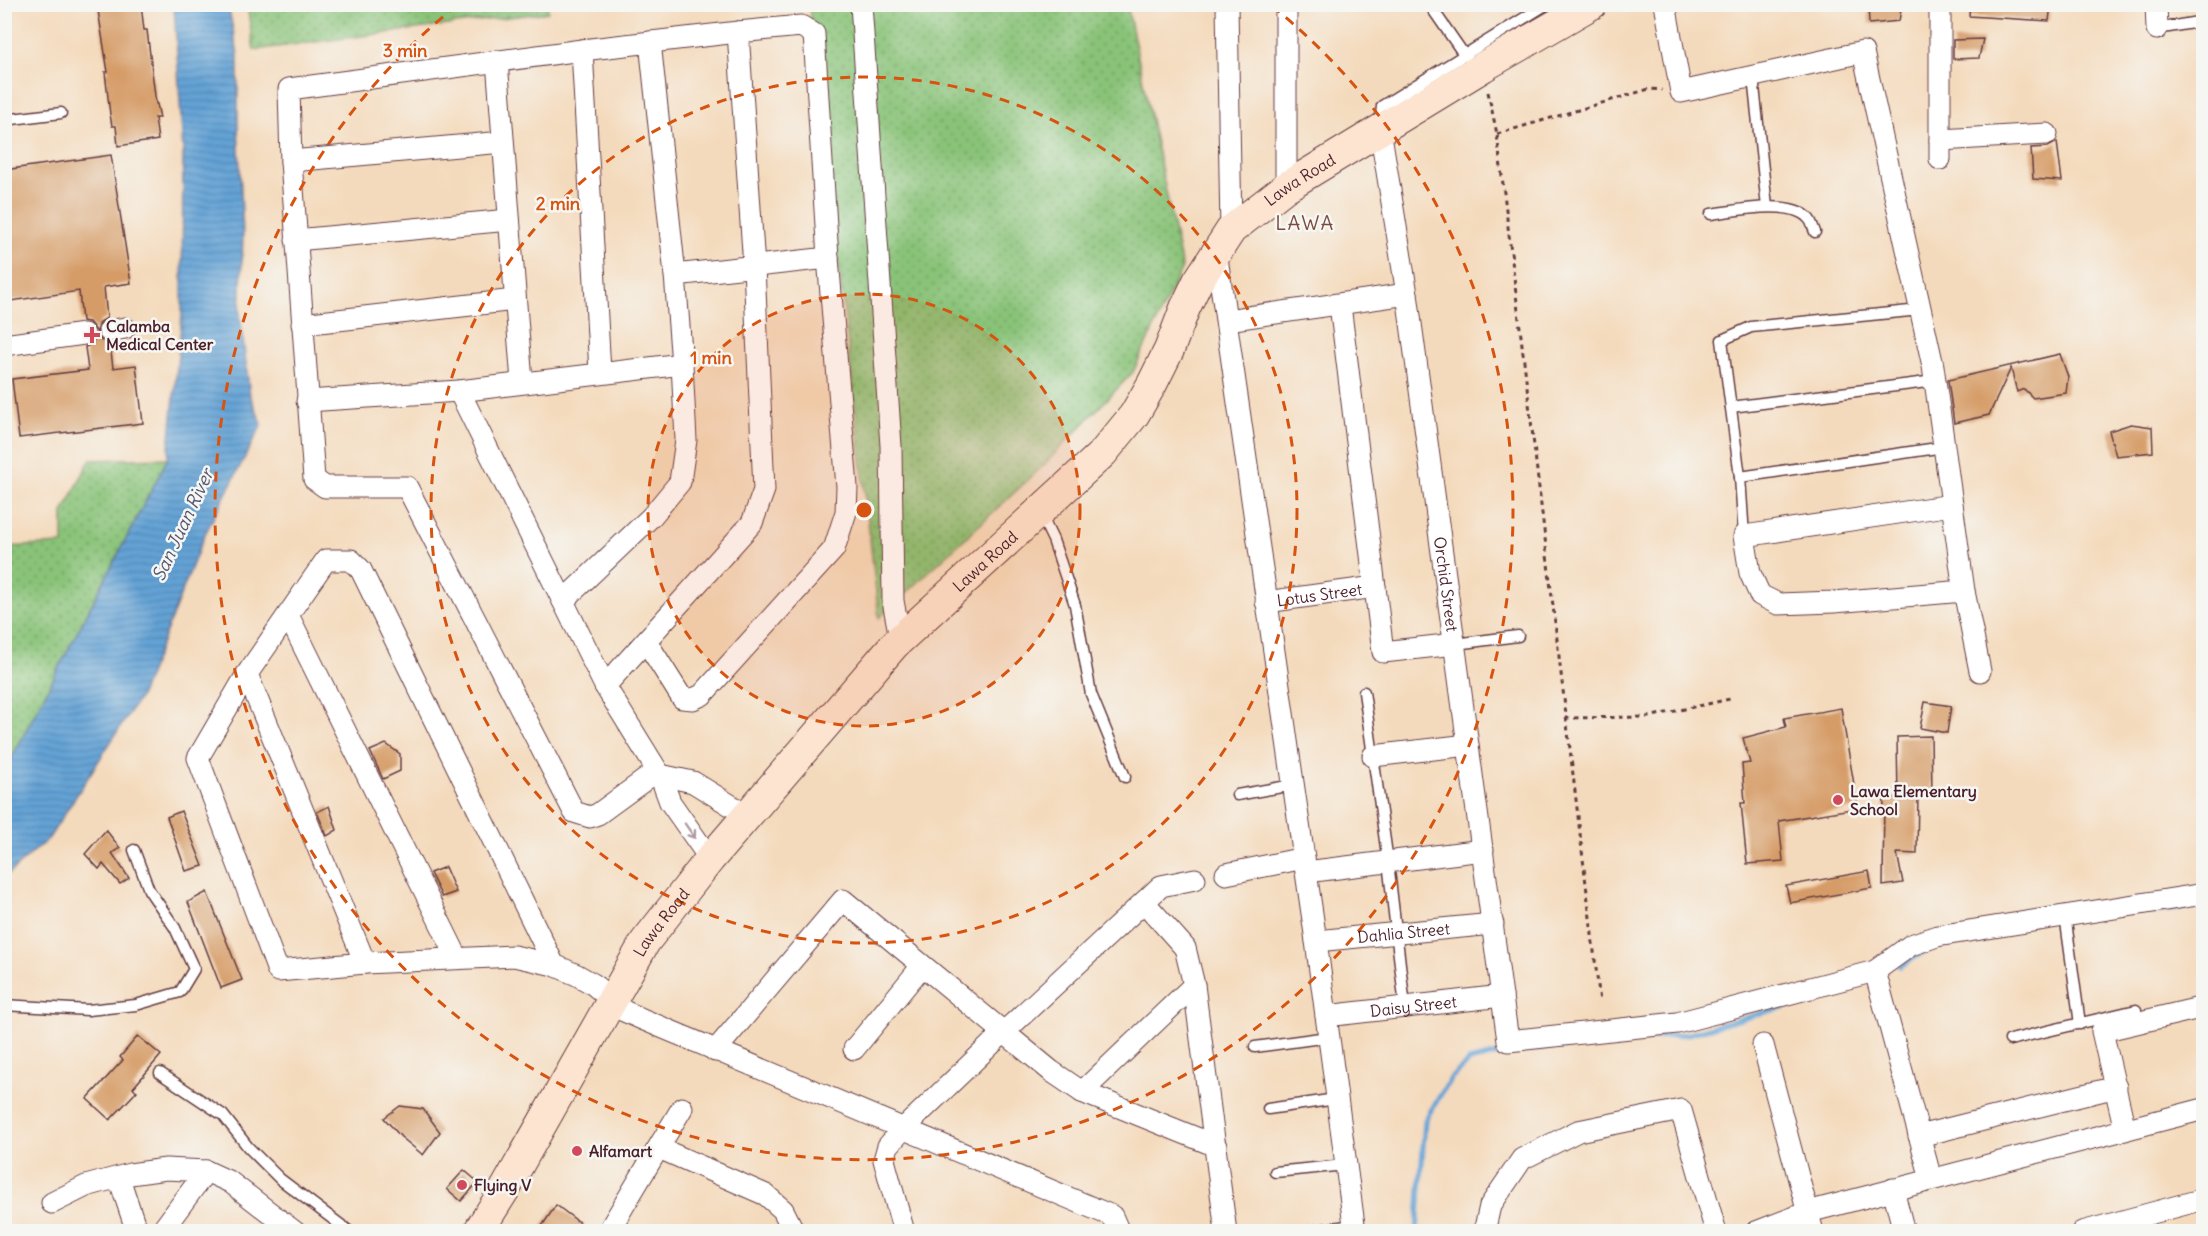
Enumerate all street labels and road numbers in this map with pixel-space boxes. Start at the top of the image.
street label: Lawa Road [1260,149,1339,210]
street label: Lawa Road [949,527,1022,596]
street label: Orchid Street [1430,535,1463,634]
street label: Lotus Street [1276,579,1364,610]
street label: Lawa Road [629,884,693,960]
street label: Dahlia Street [1357,918,1451,947]
street label: Daisy Street [1369,991,1458,1021]

